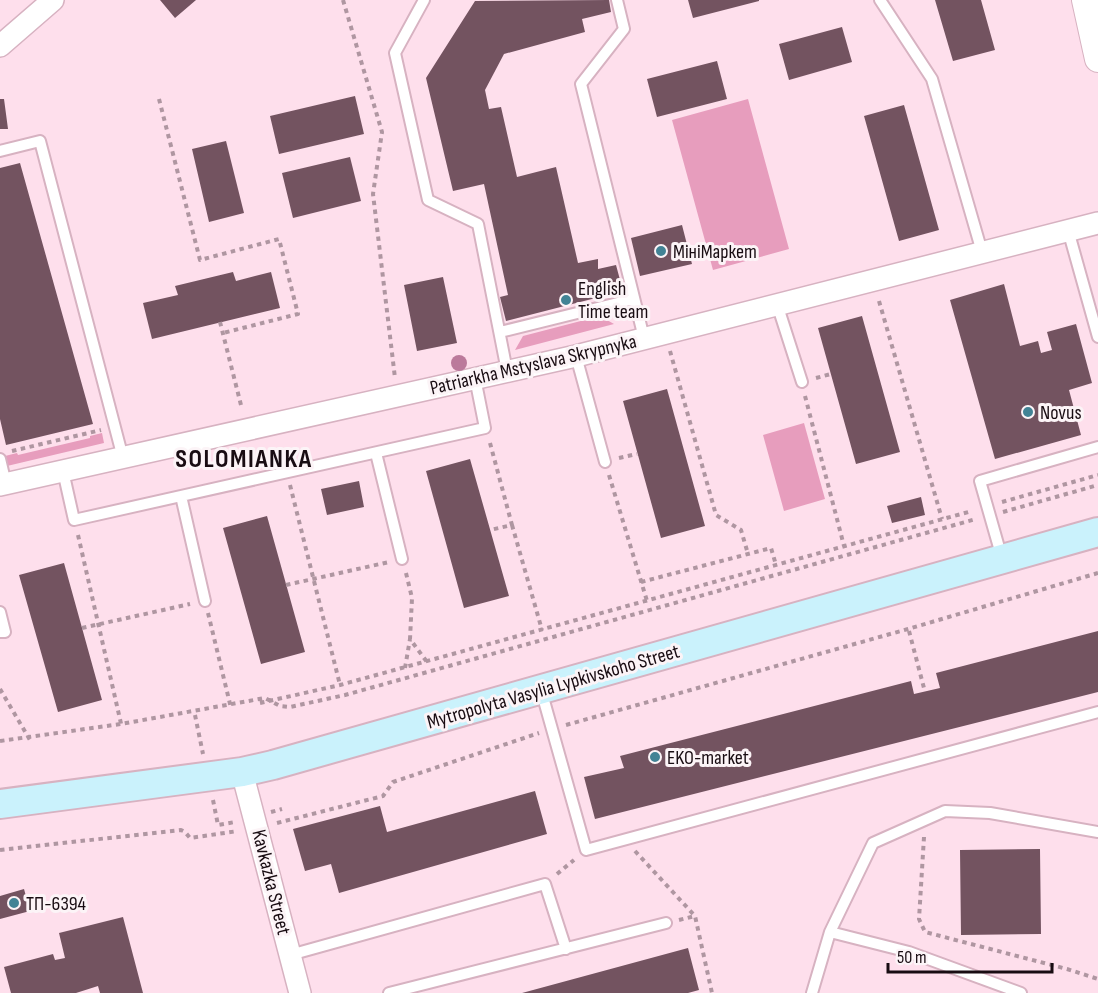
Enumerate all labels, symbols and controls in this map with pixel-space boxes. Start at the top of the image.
place label: МініМаркет [673,240,757,264]
marker: МініМаркет [654,244,668,258]
place label: English Time team [578,277,648,324]
marker: English Time team [559,293,573,307]
street label: Patriarkha Mstyslava Skrypnyka [428,330,639,400]
place label: Novus [1040,401,1082,425]
marker: Novus [1021,405,1035,419]
district label: SOLOMIANKA [175,444,313,475]
street label: Mytropolyta Vasylia Lypkivskoho Street [424,639,682,735]
place label: EKO-market [667,746,749,770]
marker: EKO-market [648,750,662,764]
street label: Kavkazka Street [246,827,296,937]
place label: ТП-6394 [26,892,86,916]
marker: ТП-6394 [7,896,21,910]
scale bar [888,936,1052,974]
text: 50 m [897,947,927,968]

